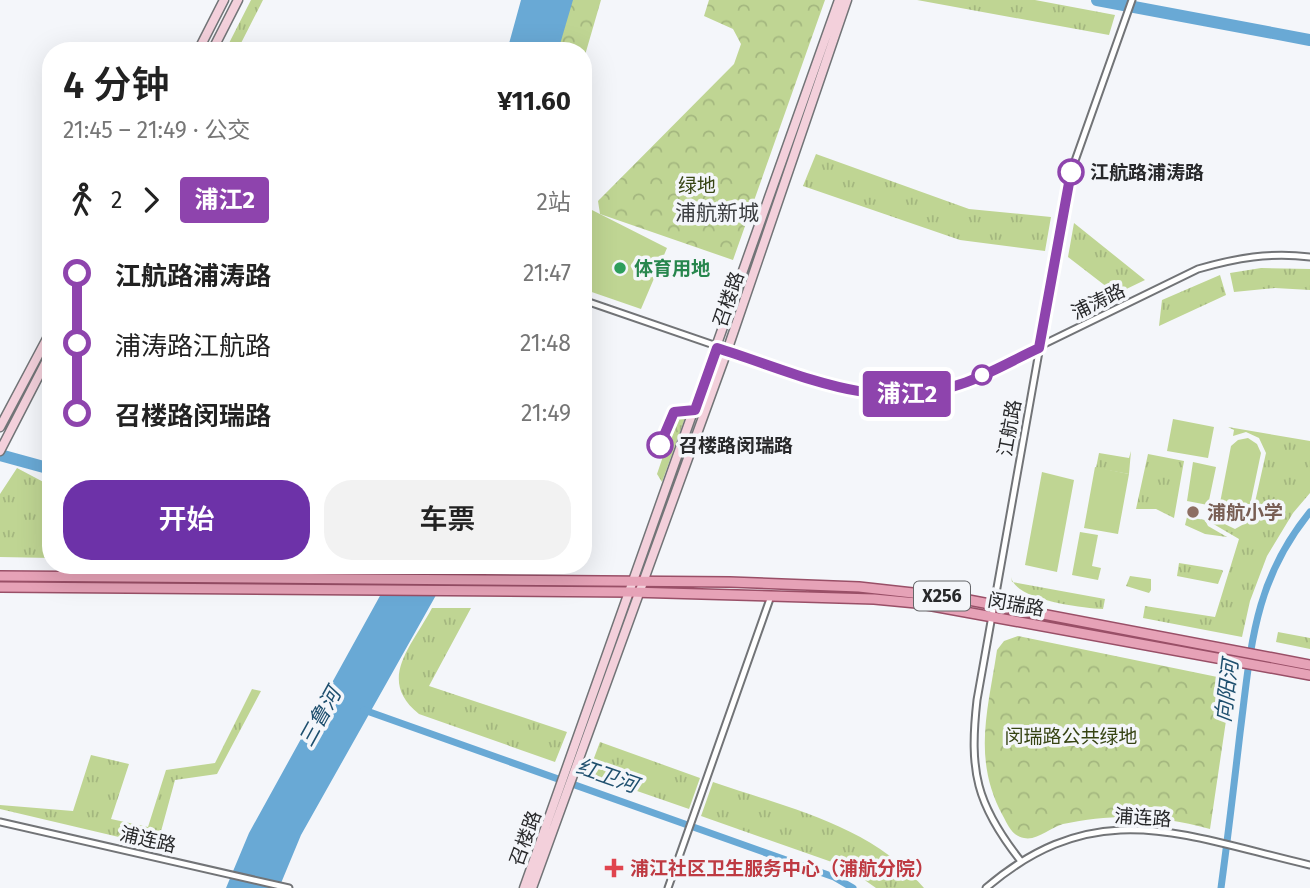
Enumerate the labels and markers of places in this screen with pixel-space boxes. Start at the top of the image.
marker: 江航路浦涛路 [1058,159,1084,185]
place label: 江航路浦涛路 [1090,161,1204,184]
place label: 体育用地 [634,257,710,280]
marker: 体育用地 [612,260,628,276]
unlabelled marker [972,365,992,385]
marker: 召楼路闵瑞路 [647,432,673,458]
place label: 召楼路闵瑞路 [679,434,793,457]
place label: 浦航小学 [1207,501,1283,524]
marker: 浦航小学 [1185,504,1201,520]
place label: 浦江社区卫生服务中心（浦航分院） [630,857,934,880]
marker: 浦江社区卫生服务中心（浦航分院） [604,858,624,878]

